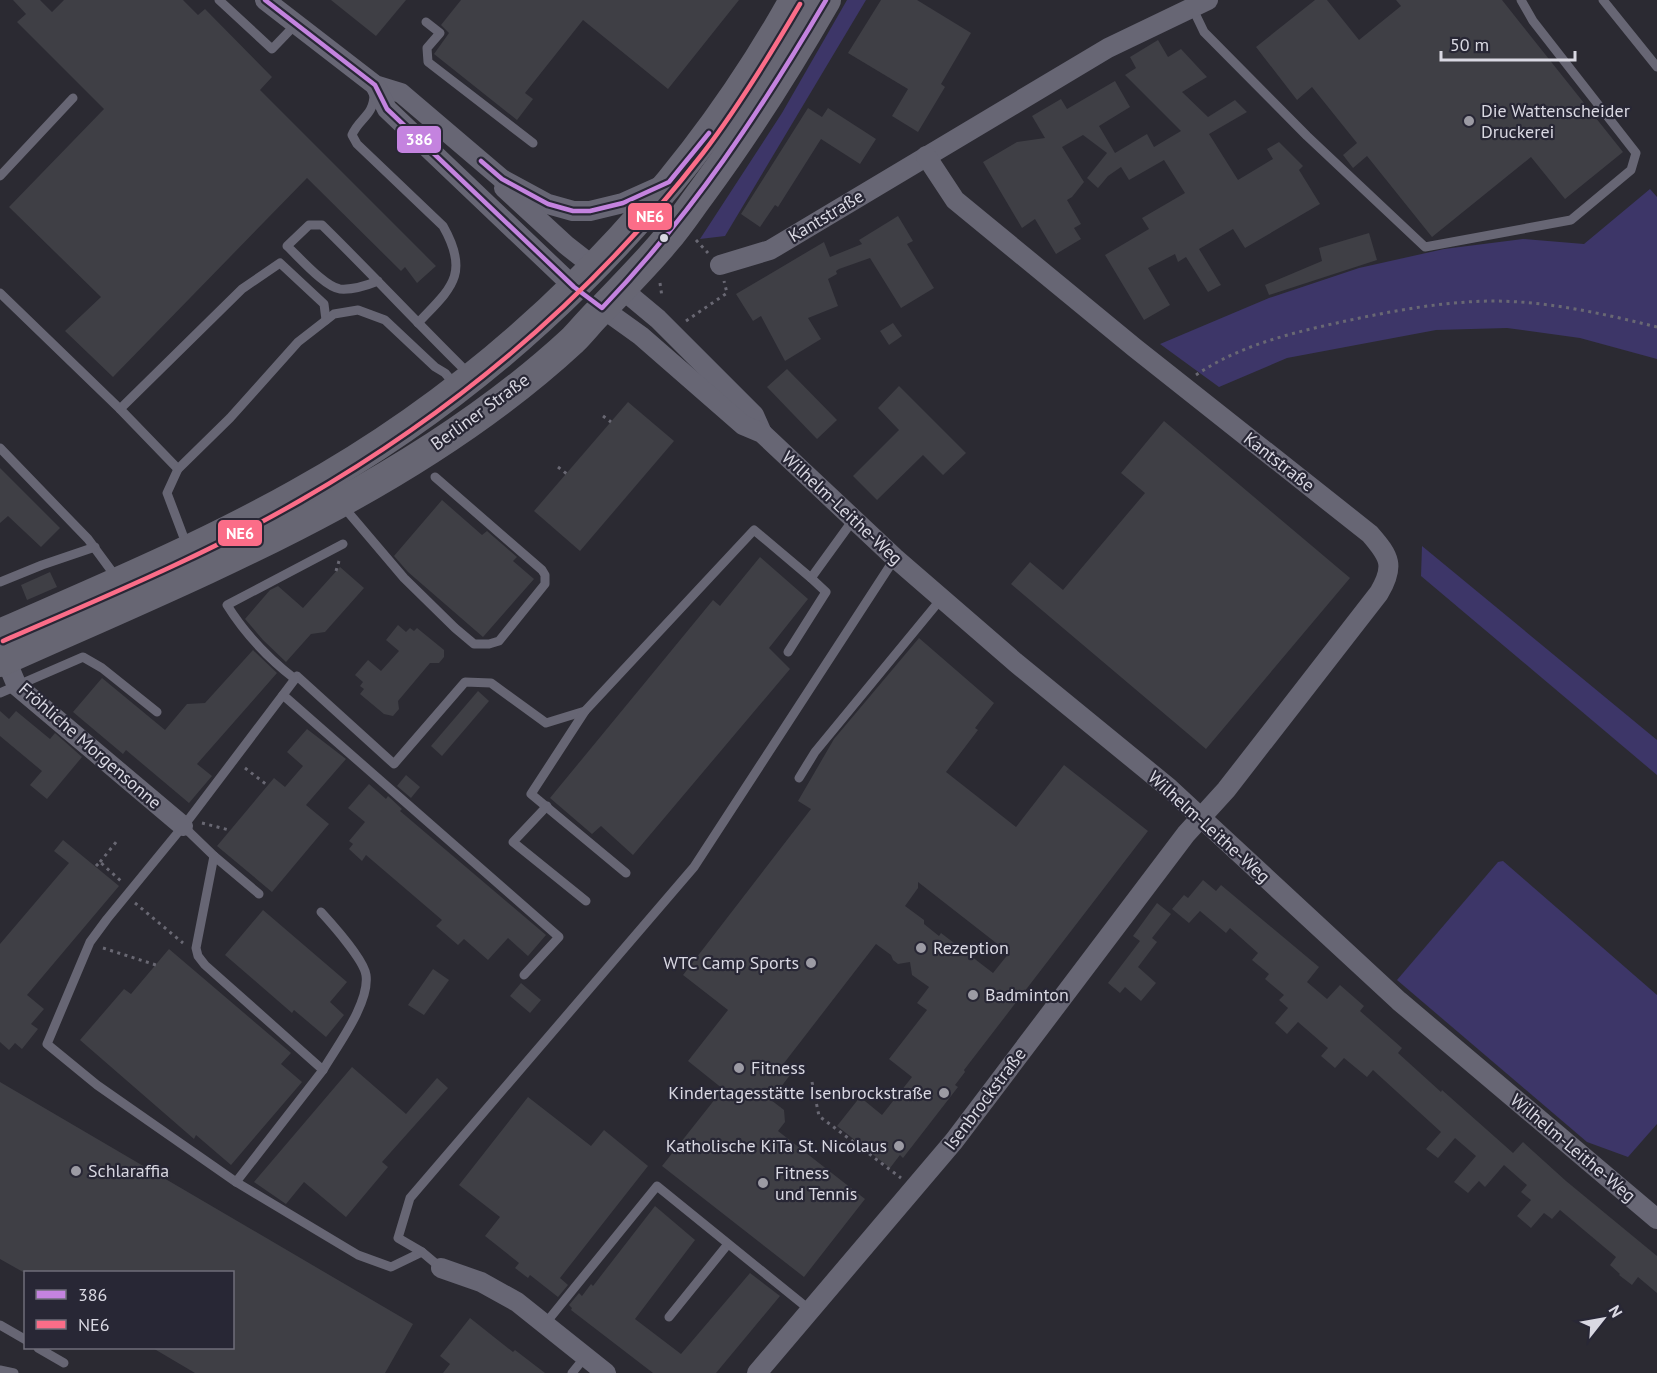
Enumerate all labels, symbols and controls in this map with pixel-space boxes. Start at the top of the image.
scale bar [1441,24,1574,62]
text: 50 m [1450,33,1489,56]
place label: Die Wattenscheider Druckerei [1481,99,1630,143]
marker: Die Wattenscheider Druckerei [1462,114,1476,128]
line badge: 386 [396,125,442,154]
text: 386 [405,129,433,149]
street label: Kantstraße [784,184,868,247]
line badge: NE6 [627,202,673,231]
text: NE6 [636,206,664,226]
unlabelled marker [658,232,670,244]
street label: Berliner Straße [426,368,534,455]
street label: Kantstraße [1239,427,1319,496]
street label: Wilhelm-Leithe-Weg [777,446,908,570]
line badge: NE6 [217,519,263,547]
text: NE6 [226,523,254,543]
street label: Fröhliche Morgensonne [14,677,166,814]
street label: Wilhelm-Leithe-Weg [1143,766,1275,888]
place label: Rezeption [933,936,1009,959]
marker: Rezeption [914,941,928,955]
place label: WTC Camp Sports [663,951,799,974]
marker: WTC Camp Sports [804,956,818,970]
place label: Badminton [985,983,1069,1006]
marker: Badminton [966,988,980,1002]
street label: Isenbrockstraße [939,1043,1031,1155]
place label: Fitness [751,1056,805,1079]
marker: Fitness [732,1061,746,1075]
place label: Kindertagesstätte Isenbrockstraße [668,1081,932,1104]
marker: Kindertagesstätte Isenbrockstraße [937,1086,951,1100]
street label: Wilhelm-Leithe-Weg [1506,1088,1641,1207]
place label: Katholische KiTa St. Nicolaus [666,1134,887,1157]
marker: Katholische KiTa St. Nicolaus [892,1139,906,1153]
place label: Schlaraffia [88,1159,169,1182]
place label: Fitness und Tennis [775,1161,857,1205]
marker: Schlaraffia [69,1164,83,1178]
marker: Fitness und Tennis [756,1176,770,1190]
legend [24,1271,234,1349]
text: 386 [78,1283,107,1306]
north arrow [1573,1289,1633,1349]
text: N [1605,1302,1627,1321]
text: NE6 [78,1313,110,1336]

